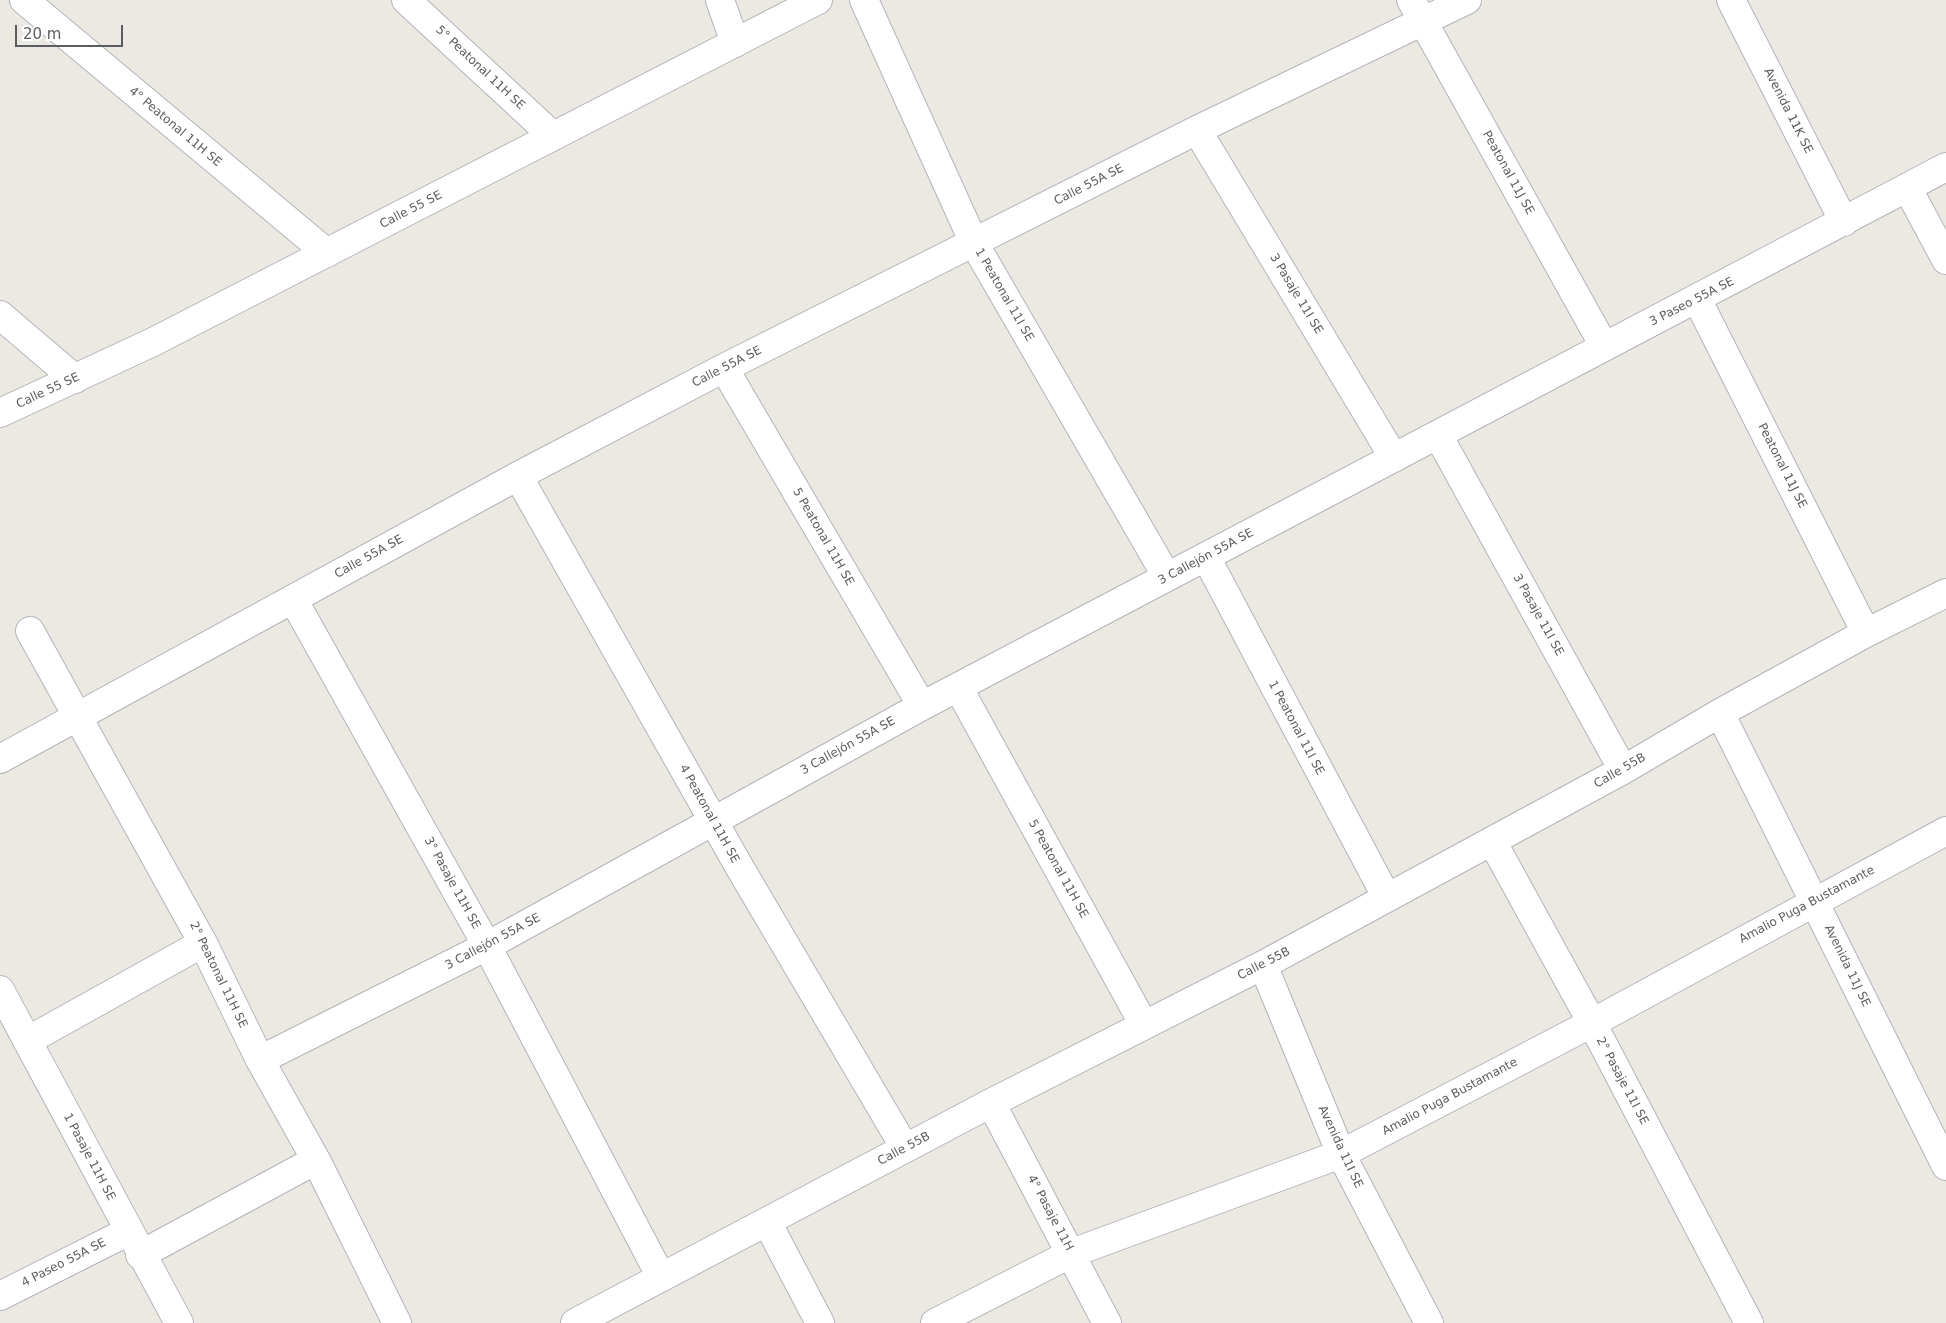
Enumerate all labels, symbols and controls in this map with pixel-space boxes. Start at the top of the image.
scale bar [18,15,125,47]
street label: 5° Peatonal 11H SE [433,23,527,113]
text: 20 m [23,25,61,43]
street label: Avenida 11K SE [1760,66,1816,156]
street label: 4° Peatonal 11H SE [126,84,224,170]
street label: Peatonal 11J SE [1479,129,1537,217]
street label: Calle 55A SE [1052,161,1126,209]
street label: Calle 55 SE [377,188,445,232]
street label: 1 Peatonal 11I SE [972,246,1036,344]
street label: 3 Pasaje 11I SE [1266,251,1326,337]
street label: 3 Paseo 55A SE [1647,275,1737,329]
street label: Calle 55A SE [690,343,764,391]
street label: Calle 55 SE [14,370,82,412]
street label: Peatonal 11J SE [1754,421,1810,511]
street label: 5 Peatonal 11H SE [789,486,857,588]
street label: 3 Callejón 55A SE [1156,526,1256,588]
street label: Calle 55A SE [332,532,406,582]
street label: 3 Pasaje 11I SE [1510,572,1566,658]
street label: 1 Peatonal 11I SE [1265,678,1327,778]
street label: 3 Callejón 55A SE [798,714,898,778]
street label: Calle 55B [1592,750,1648,792]
street label: 4 Peatonal 11H SE [676,762,742,866]
street label: 5 Peatonal 11H SE [1025,817,1091,921]
street label: 3° Pasaje 11H SE [421,834,483,932]
street label: Amalio Puga Bustamante [1737,863,1877,947]
street label: 3 Callejón 55A SE [443,911,543,973]
street label: 2° Peatonal 11H SE [186,920,250,1030]
street label: Avenida 11J SE [1821,923,1873,1009]
street label: Calle 55B [1235,945,1293,983]
street label: 2° Pasaje 11I SE [1593,1035,1651,1127]
street label: Amalio Puga Bustamante [1380,1055,1520,1139]
street label: Avenida 11I SE [1315,1103,1365,1191]
street label: 1 Pasaje 11H SE [60,1111,118,1203]
street label: Calle 55B [875,1129,933,1169]
street label: 4° Pasaje 11H [1024,1173,1076,1253]
street label: 4 Paseo 55A SE [19,1236,109,1290]

